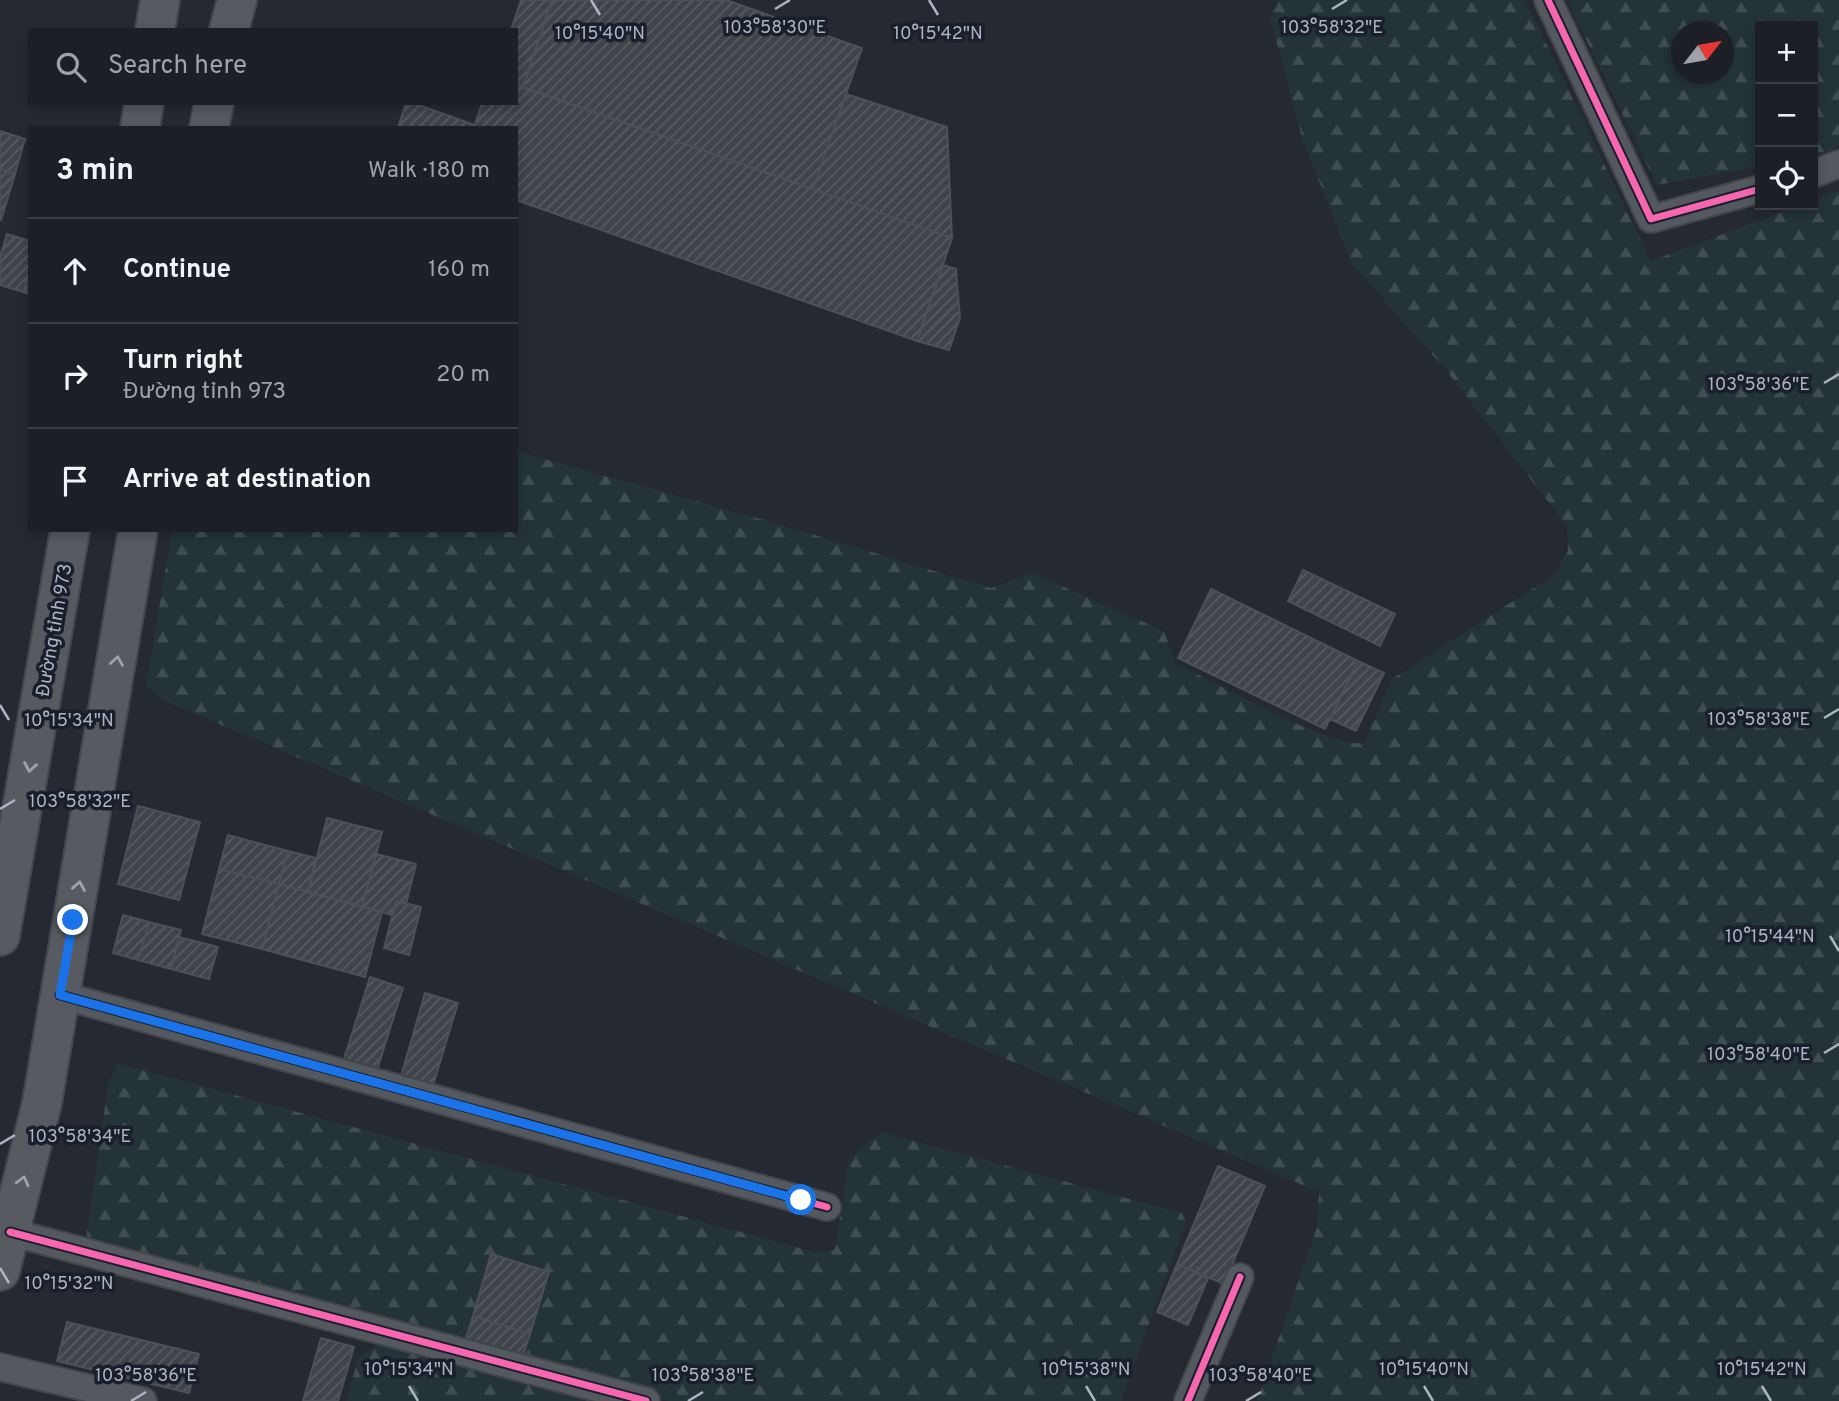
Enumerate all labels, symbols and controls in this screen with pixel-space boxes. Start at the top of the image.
text: 103°58'30"E [724,17,826,40]
text: 103°58'32"E [1281,17,1383,40]
north arrow [1671,21,1734,84]
map controls [1755,21,1818,210]
button: + [1755,21,1818,84]
text: 10°15'40"N [555,23,645,46]
text: 10°15'42"N [893,23,983,46]
search box [28,28,518,105]
icon: search [52,48,90,86]
text: Search here [108,50,247,83]
button: − [1755,84,1818,147]
button: locate [1755,147,1818,210]
text: 3 min [56,153,134,190]
text: Walk · 180 m [368,157,490,186]
icon: ahead [56,252,94,290]
text: Continue [123,254,231,287]
text: 160 m [428,256,490,285]
text: Turn right [123,345,243,378]
icon: right [56,357,94,395]
text: 20 m [436,361,490,390]
text: 103°58'36"E [1708,374,1810,397]
text: Đường tỉnh 973 [123,378,286,407]
icon: arrive [56,462,94,500]
text: Arrive at destination [123,464,371,497]
street label: Đường tỉnh 973 [31,562,78,699]
one-way arrow [109,656,124,667]
text: 103°58'38"E [1708,709,1810,732]
text: 10°15'34"N [24,710,114,733]
one-way arrow [23,761,38,773]
text: 103°58'32"E [29,791,131,814]
one-way arrow [71,880,86,892]
route end [57,904,88,935]
text: 10°15'44"N [1725,926,1815,949]
text: 103°58'40"E [1707,1044,1811,1067]
text: 103°58'34"E [29,1126,131,1149]
one-way arrow [15,1175,29,1187]
route start [785,1184,816,1215]
text: 10°15'32"N [25,1273,113,1296]
text: 10°15'34"N [364,1359,454,1382]
text: 10°15'38"N [1041,1359,1131,1382]
text: 10°15'40"N [1379,1359,1469,1382]
text: 10°15'42"N [1717,1359,1807,1382]
text: 103°58'36"E [95,1365,197,1388]
text: 103°58'38"E [652,1365,754,1388]
text: 103°58'40"E [1209,1365,1313,1388]

